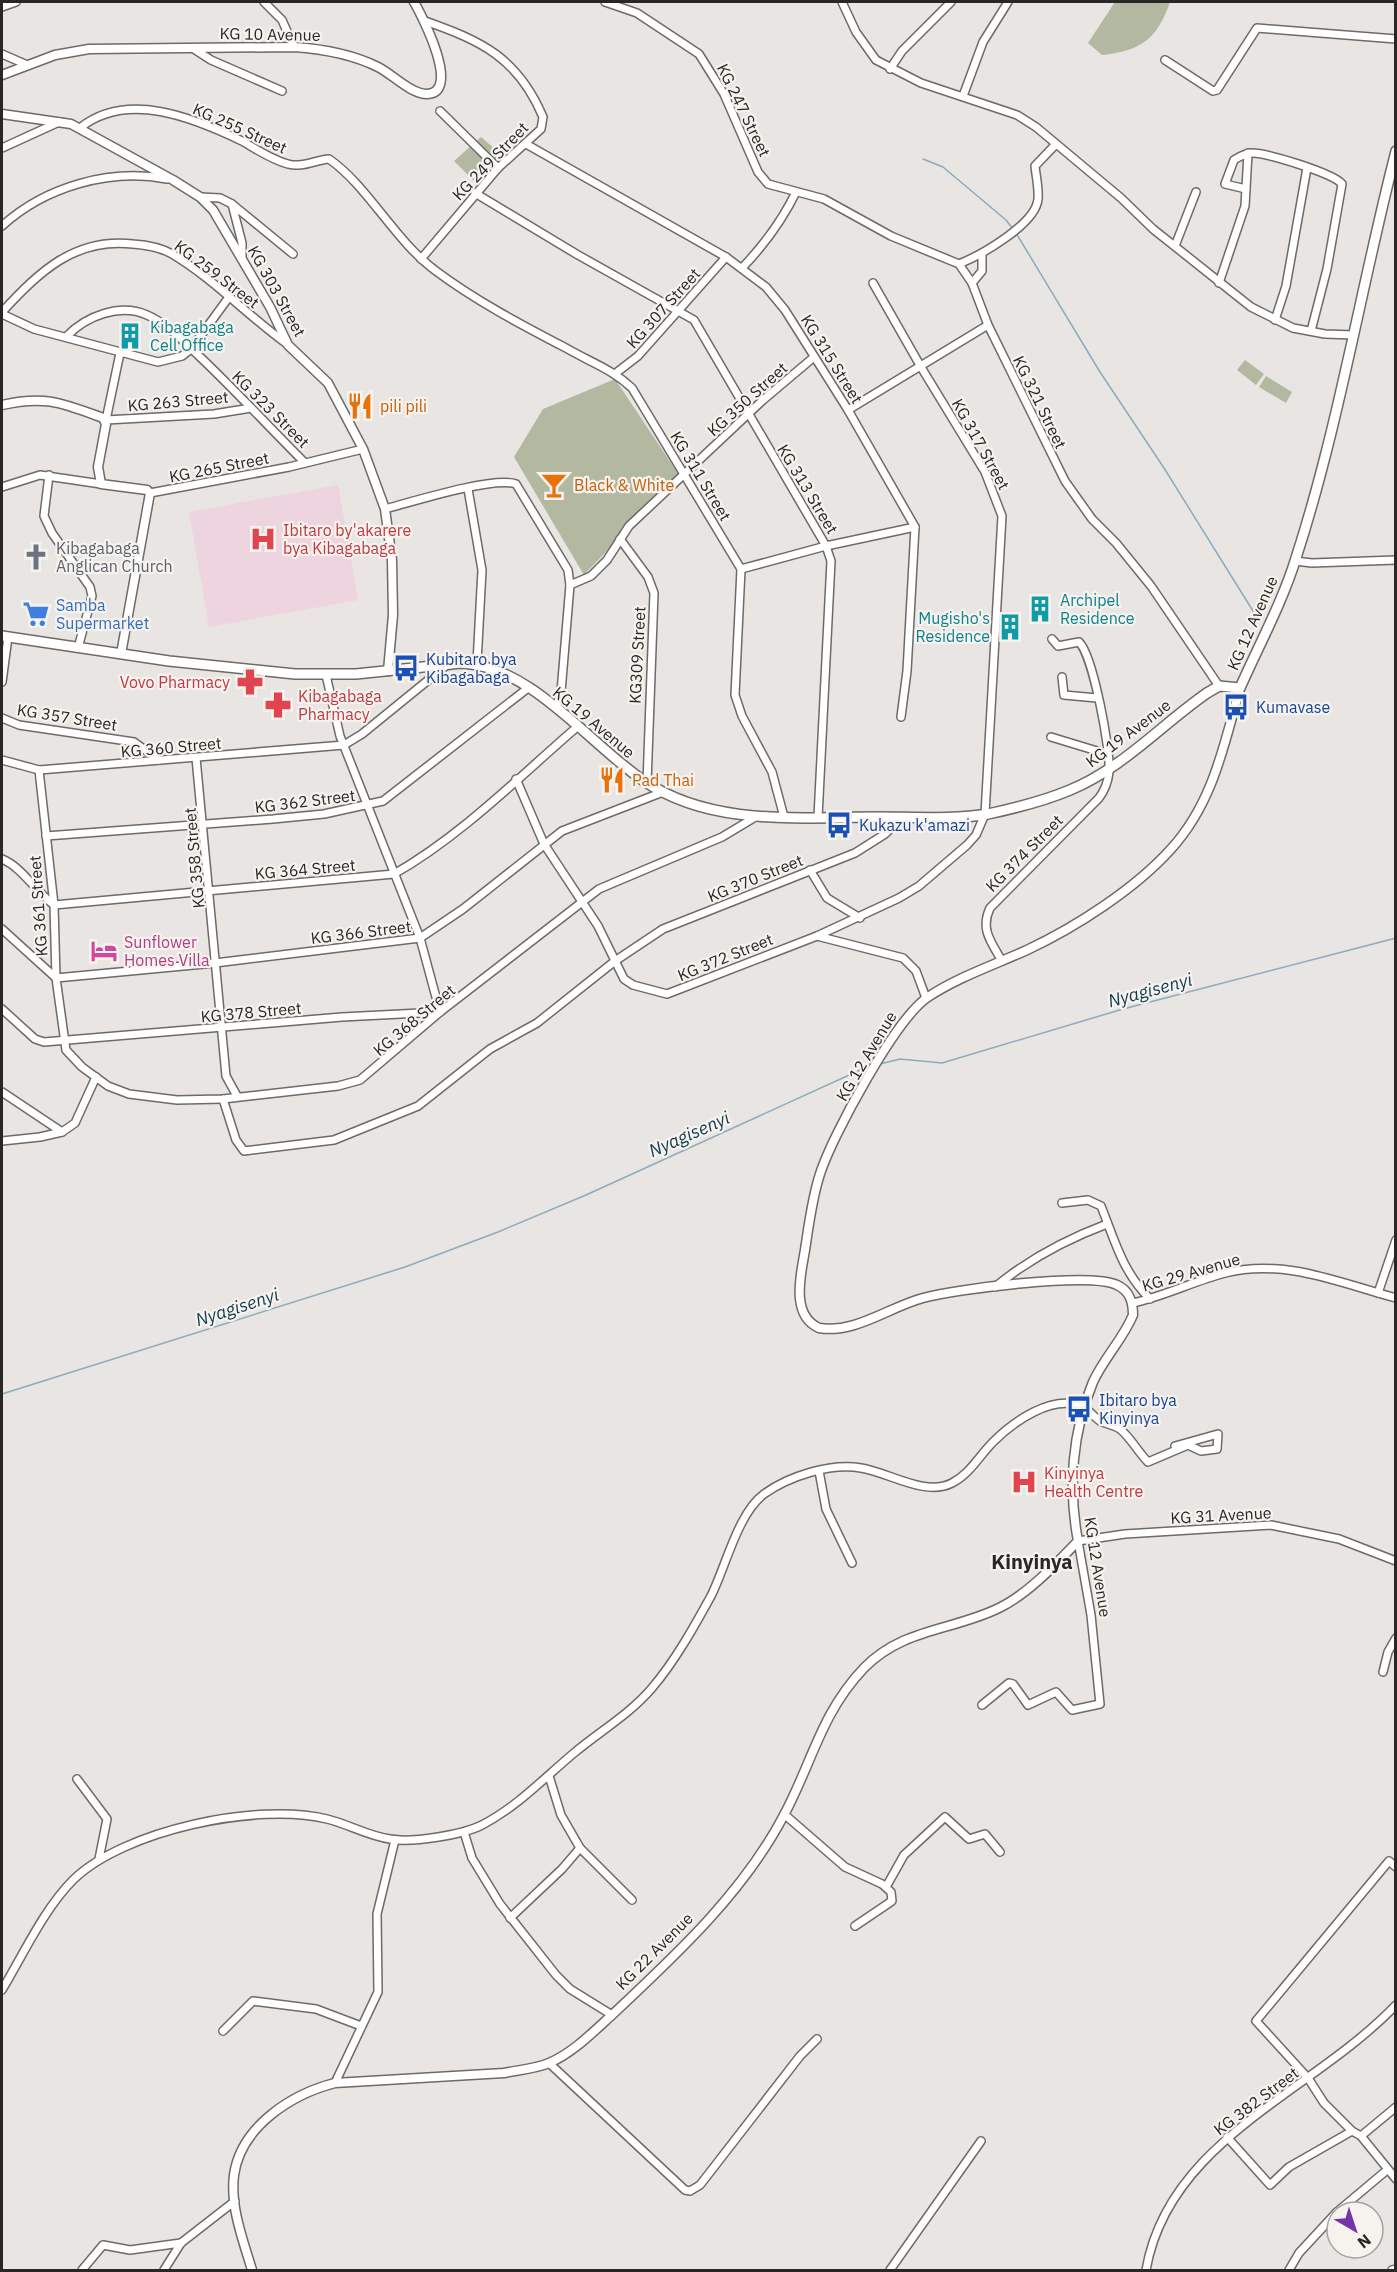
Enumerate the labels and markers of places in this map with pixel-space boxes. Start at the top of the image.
place label: Kibagabaga Cell Office [150,317,234,355]
building icon: Kibagabaga Cell Office [115,321,145,351]
restaurant icon: pili pili [345,391,375,421]
place label: pili pili [380,396,427,416]
bar icon: Black & White [539,470,569,500]
place label: Black & White [574,475,674,495]
place label: Ibitaro by'akarere bya Kibagabaga [283,520,412,558]
hospital icon: Ibitaro by'akarere bya Kibagabaga [248,524,278,554]
place label: Kibagabaga Anglican Church [56,538,173,576]
church icon: Kibagabaga Anglican Church [21,542,51,572]
place label: Archipel Residence [1060,590,1135,628]
building icon: Archipel Residence [1025,594,1055,624]
place label: Samba Supermarket [56,595,149,633]
supermarket icon: Samba Supermarket [21,599,51,629]
place label: Mugisho's Residence [916,608,990,646]
building icon: Mugisho's Residence [995,612,1025,642]
place label: Kubitaro bya Kibagabaga [426,649,517,687]
bus stop icon: Kubitaro bya Kibagabaga [391,653,421,683]
pharmacy icon: Vovo Pharmacy [235,667,265,697]
place label: Vovo Pharmacy [120,672,230,692]
place label: Kibagabaga Pharmacy [298,686,382,724]
pharmacy icon: Kibagabaga Pharmacy [263,690,293,720]
bus stop icon: Kumavase [1221,692,1251,722]
place label: Kumavase [1256,697,1331,717]
restaurant icon: Pad Thai [597,765,627,795]
place label: Pad Thai [632,770,694,790]
bus stop icon: Kukazu k'amazi [824,810,854,840]
place label: Kukazu k'amazi [859,815,970,835]
place label: Sunflower Homes Villa [124,932,210,970]
hotel icon: Sunflower Homes Villa [89,936,119,966]
place label: Ibitaro bya Kinyinya [1099,1390,1177,1428]
bus stop icon: Ibitaro bya Kinyinya [1064,1394,1094,1424]
place label: Kinyinya Health Centre [1044,1463,1144,1501]
hospital icon: Kinyinya Health Centre [1009,1467,1039,1497]

